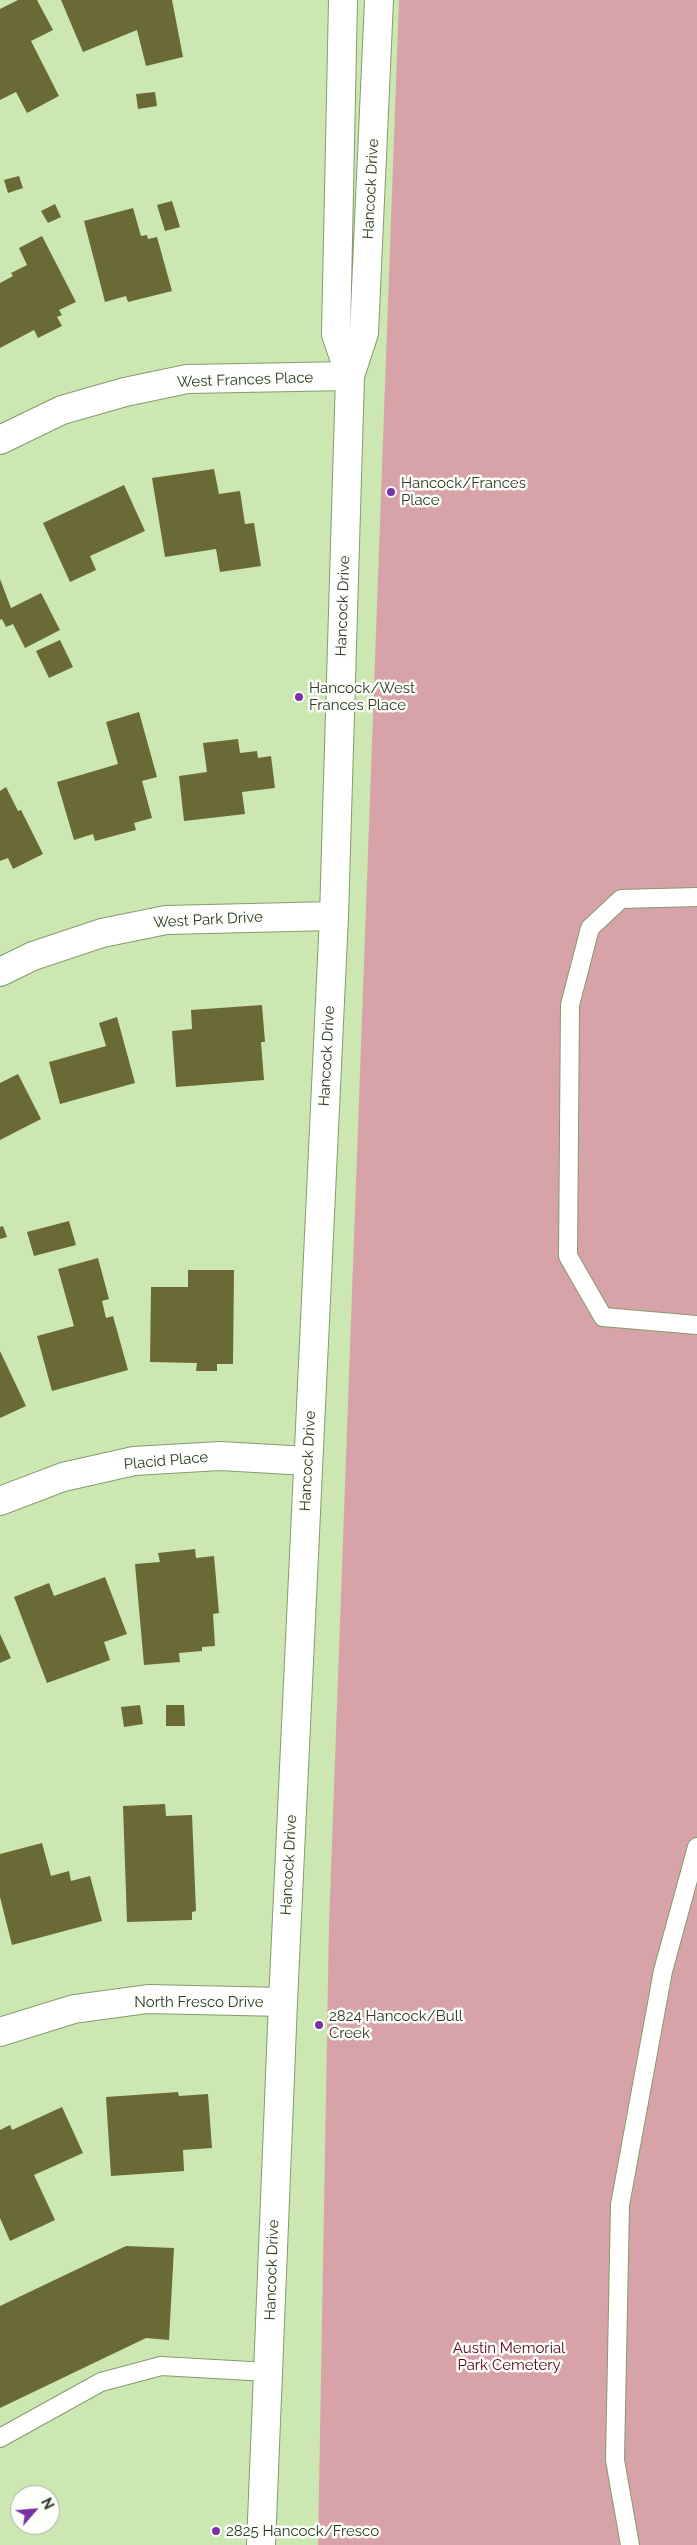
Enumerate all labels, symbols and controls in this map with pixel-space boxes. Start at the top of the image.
street label: Hancock Drive [359,138,383,240]
street label: West Frances Place [176,369,314,391]
place label: Hancock/Frances Place [401,474,526,509]
marker: Hancock/Frances Place [385,486,397,498]
street label: Hancock Drive [332,555,354,657]
place label: Hancock/West Frances Place [309,679,415,714]
marker: Hancock/West Frances Place [293,691,305,703]
street label: West Park Drive [153,908,263,932]
street label: Hancock Drive [315,1005,339,1107]
street label: Hancock Drive [296,1410,320,1512]
street label: Placid Place [123,1448,209,1474]
street label: Hancock Drive [277,1814,301,1916]
street label: North Fresco Drive [134,1993,264,2011]
place label: 2824 Hancock/Bull Creek [329,2007,463,2042]
marker: 2824 Hancock/Bull Creek [313,2019,325,2031]
street label: Hancock Drive [261,2219,283,2321]
park label: Austin Memorial Park Cemetery [453,2339,565,2374]
north arrow [10,2485,60,2535]
text: N [38,2495,57,2512]
place label: 2825 Hancock/Fresco [226,2522,379,2540]
marker: 2825 Hancock/Fresco [210,2525,222,2537]

